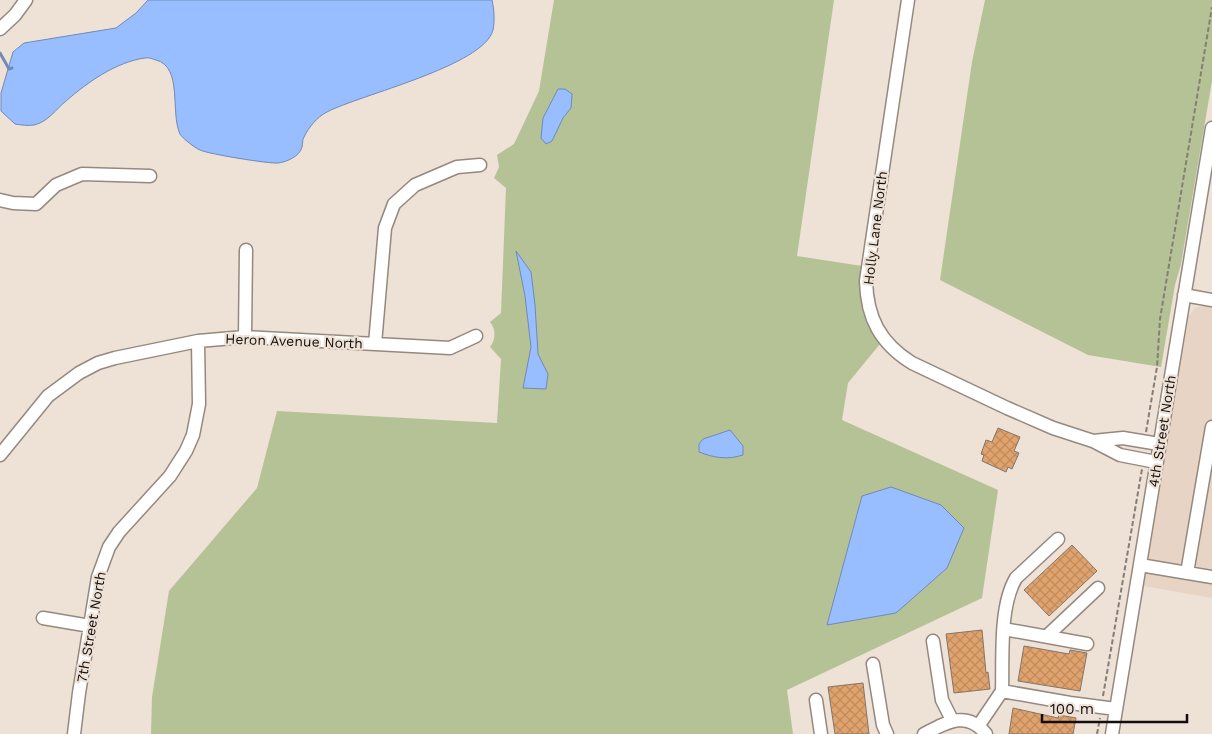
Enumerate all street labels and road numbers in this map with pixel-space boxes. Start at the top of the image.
street label: Holly Lane North [860,170,890,286]
street label: Heron Avenue North [225,331,363,351]
street label: 4th Street North [1145,374,1179,488]
street label: 7th Street North [73,570,109,684]

